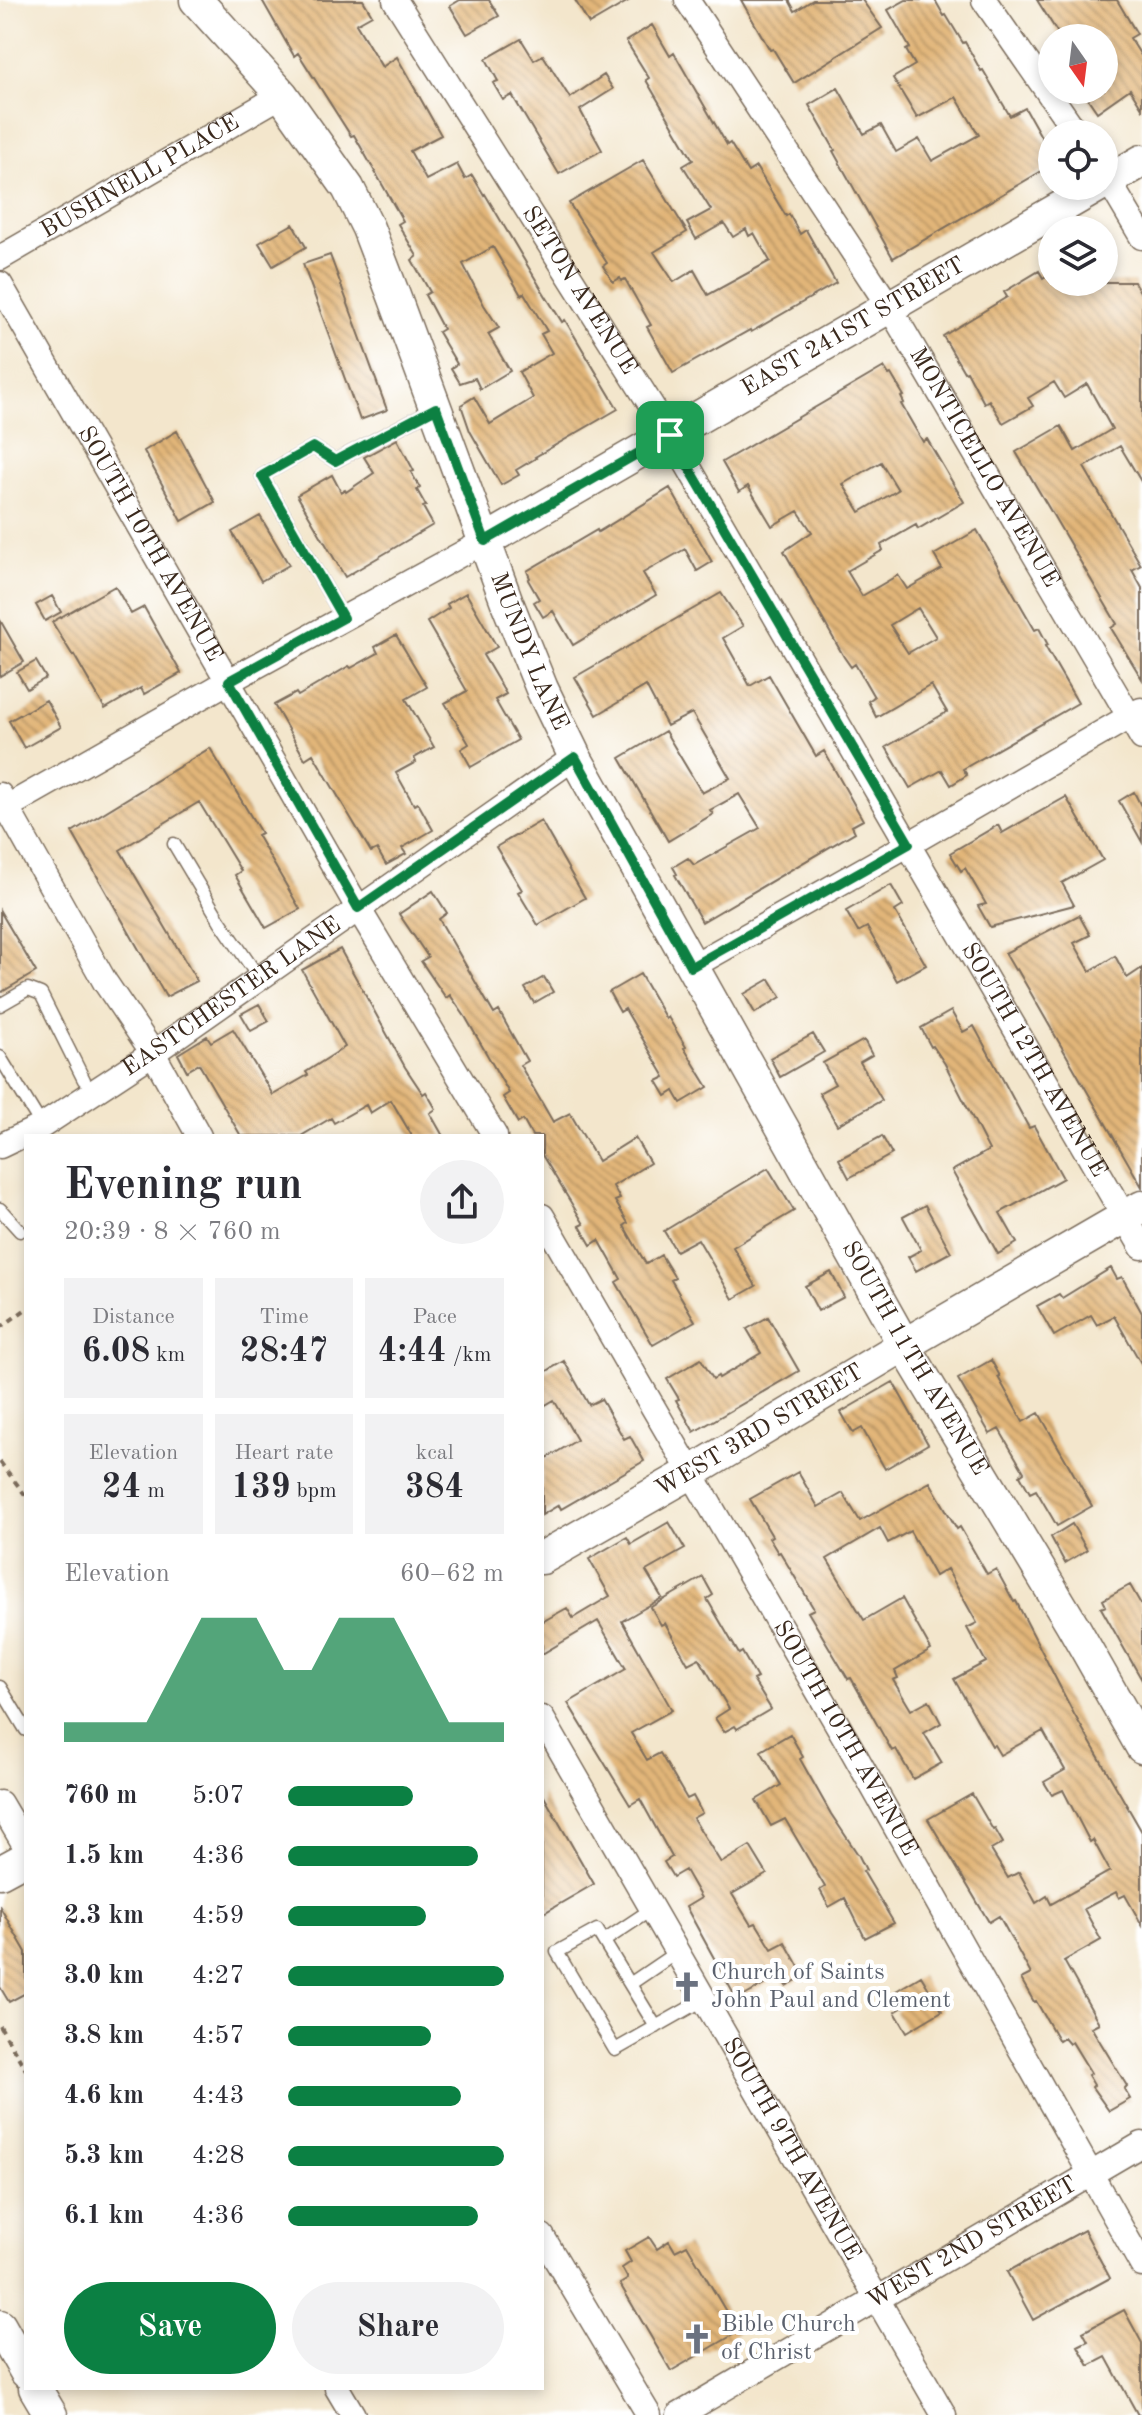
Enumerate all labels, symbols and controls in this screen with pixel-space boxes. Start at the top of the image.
north arrow [1038,24,1118,104]
map controls [1038,24,1118,296]
street label: BUSHNELL PLACE [37,110,244,244]
button: locate [1038,120,1118,200]
street label: SETON AVENUE [517,202,641,379]
button: layers [1038,216,1118,296]
street label: EAST 241ST STREET [738,254,969,401]
street label: MONTICELLO AVENUE [904,344,1063,592]
pin [636,401,704,469]
icon: arrive [648,413,692,457]
street label: SOUTH 10TH AVENUE [73,423,226,666]
street label: MUNDY LANE [485,570,572,734]
street label: EASTCHESTER LANE [118,913,346,1082]
street label: SOUTH 12TH AVENUE [956,939,1111,1182]
button: share [420,1160,504,1244]
text: Evening run [64,1164,302,1208]
text: 20:39 · 8 × 760 m [64,1219,281,1245]
street label: SOUTH 11TH AVENUE [837,1238,992,1480]
text: Distance [92,1306,175,1328]
text: Time [259,1306,309,1328]
text: Pace [412,1306,457,1328]
text: 6.08 [81,1335,150,1369]
text: 28:47 [240,1335,328,1369]
text: 4:44 [378,1335,447,1369]
text: km [150,1344,185,1366]
text: /km [447,1344,491,1366]
street label: WEST 3RD STREET [652,1360,868,1502]
text: Elevation [89,1442,178,1464]
text: Heart rate [235,1442,333,1464]
text: kcal [416,1442,454,1464]
text: 24 [102,1471,141,1505]
text: 139 [231,1471,290,1505]
text: 384 [405,1471,464,1505]
text: m [141,1480,165,1502]
text: bpm [290,1480,337,1502]
text: Elevation [64,1561,170,1587]
text: 60–62 m [400,1561,504,1587]
street label: SOUTH 10TH AVENUE [768,1617,921,1860]
text: 760 m [64,1783,137,1809]
text: 5:07 [192,1783,245,1809]
text: 1.5 km [64,1843,144,1869]
text: 4:36 [192,1843,245,1869]
text: 2.3 km [64,1903,144,1929]
text: 4:59 [192,1903,245,1929]
place label: Church of Saints John Paul and Clement [711,1961,951,2013]
text: 3.0 km [64,1963,144,1989]
text: 4:27 [192,1963,245,1989]
church icon: Church of Saints John Paul and Clement [670,1970,704,2004]
text: 3.8 km [64,2023,144,2049]
text: 4:57 [192,2023,245,2049]
street label: SOUTH 9TH AVENUE [717,2034,864,2265]
text: 4.6 km [64,2083,144,2109]
text: 4:43 [192,2083,245,2109]
text: 5.3 km [64,2143,144,2169]
text: 4:28 [192,2143,245,2169]
street label: WEST 2ND STREET [864,2173,1081,2314]
text: 6.1 km [64,2203,144,2229]
text: 4:36 [192,2203,245,2229]
button: Save [64,2282,276,2374]
button: Share [292,2282,504,2374]
place label: Bible Church of Christ [721,2313,856,2365]
church icon: Bible Church of Christ [680,2322,714,2356]

